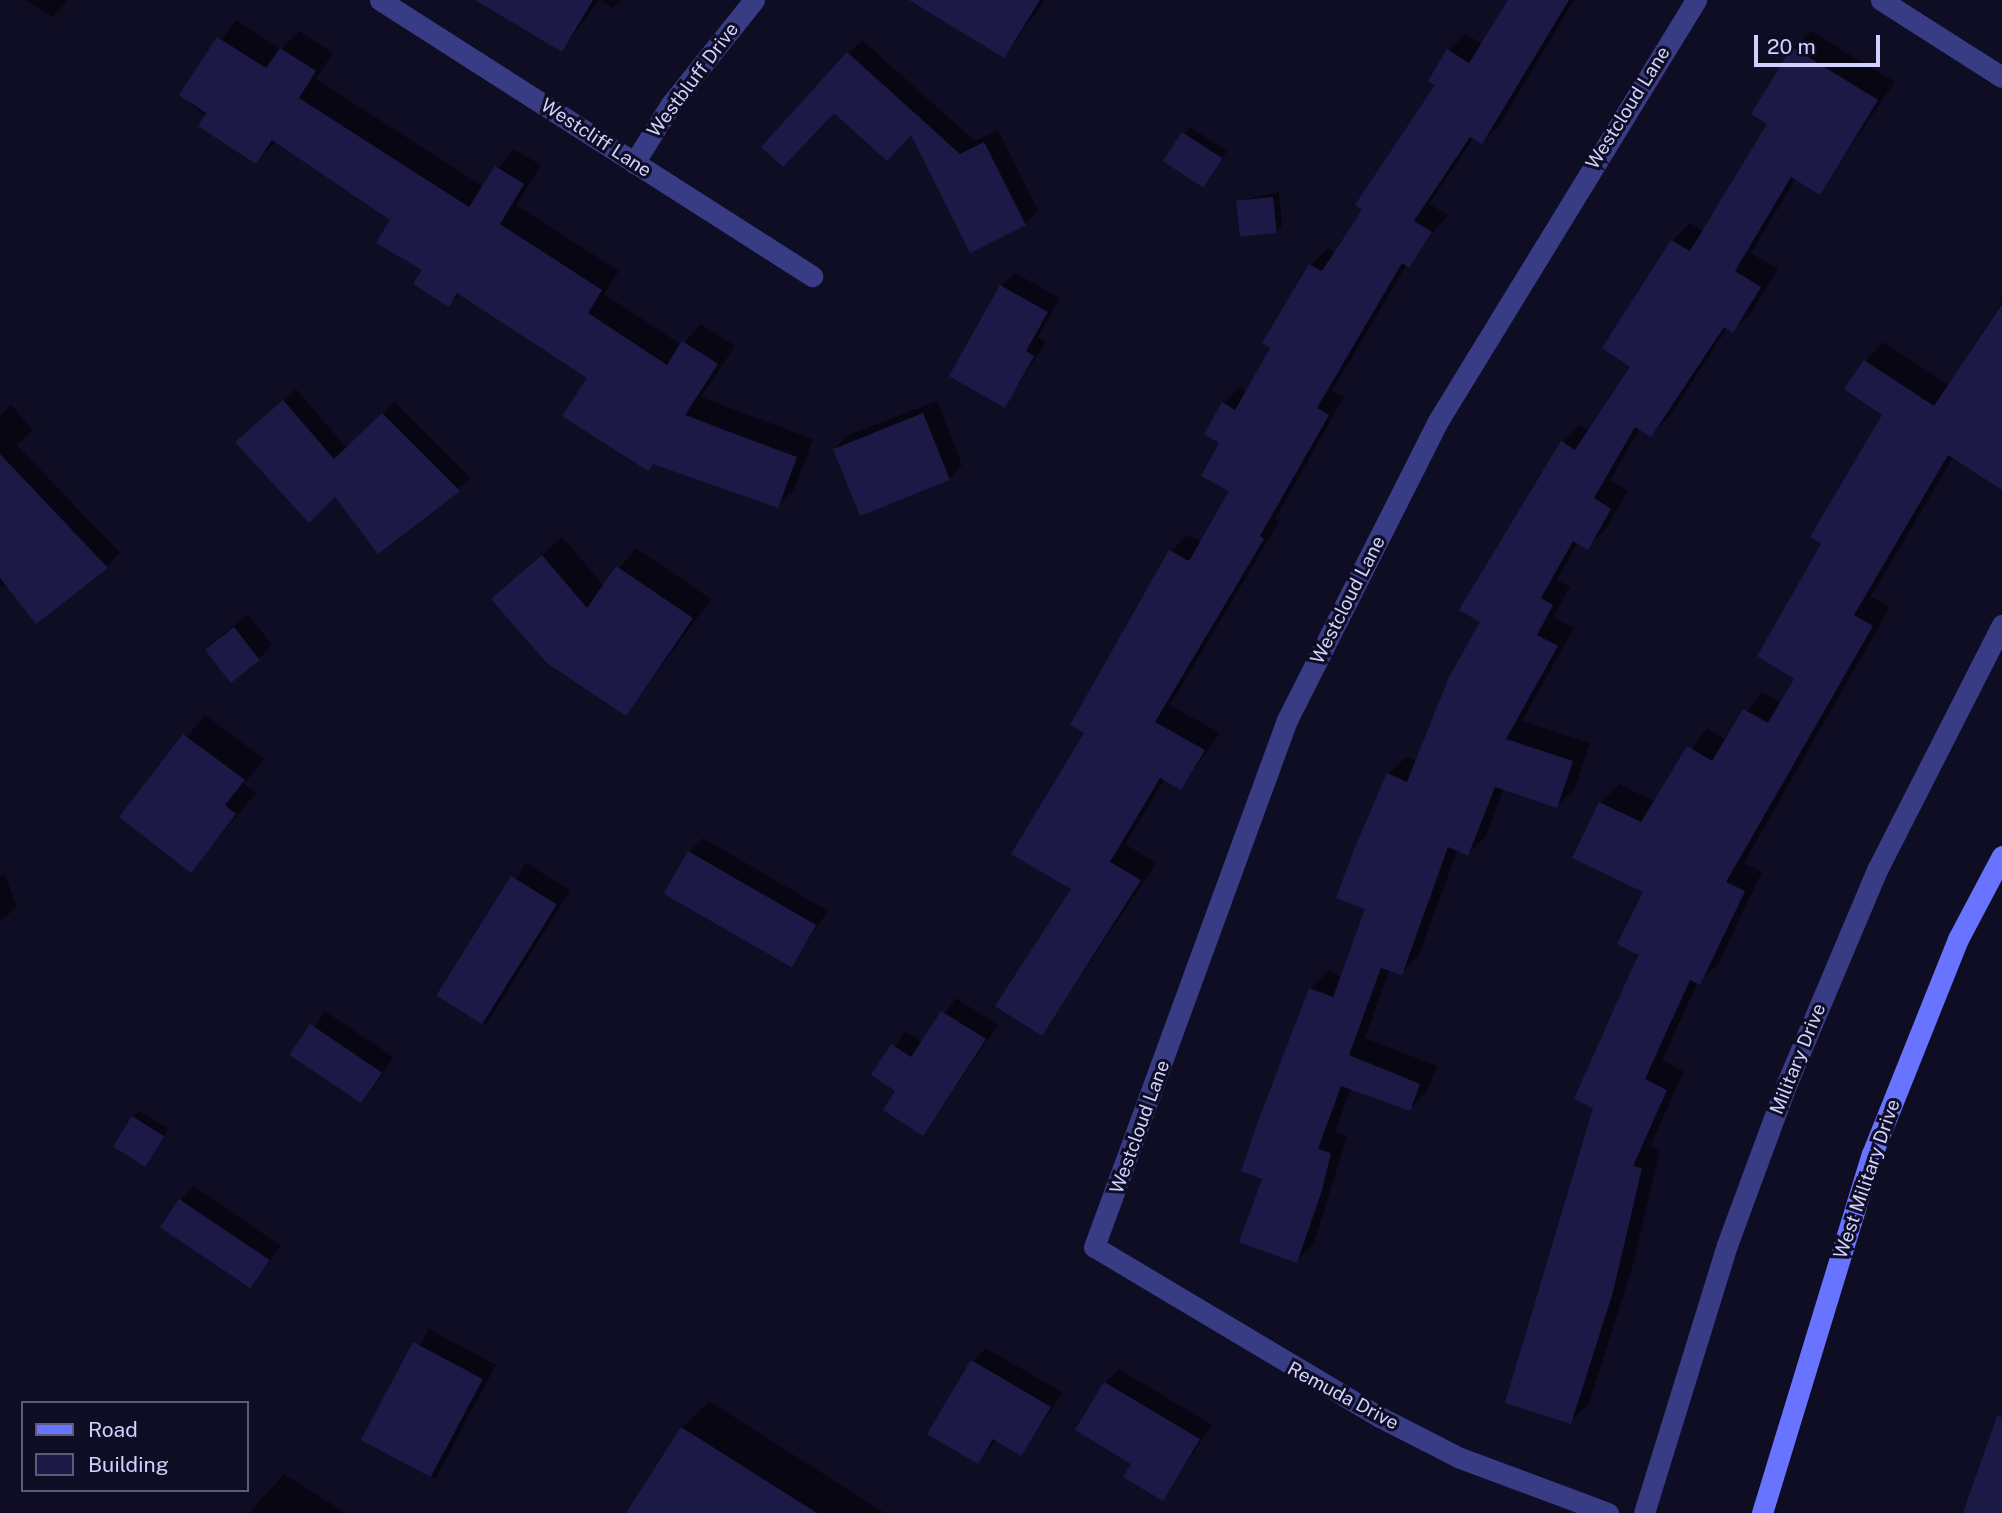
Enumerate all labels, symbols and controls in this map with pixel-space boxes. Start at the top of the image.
street label: Westbluff Drive [643,18,743,142]
scale bar [1757,21,1883,65]
text: 20 m [1767,34,1816,59]
street label: Westcloud Lane [1581,42,1675,174]
street label: Westcliff Lane [536,94,656,182]
street label: Westcloud Lane [1306,532,1390,668]
street label: Military Drive [1765,1000,1831,1118]
street label: Westcloud Lane [1105,1057,1175,1197]
street label: West Military Drive [1829,1096,1905,1262]
street label: Remuda Drive [1283,1357,1403,1435]
legend [21,1401,248,1492]
text: Road [88,1417,138,1442]
text: Building [88,1452,169,1477]

